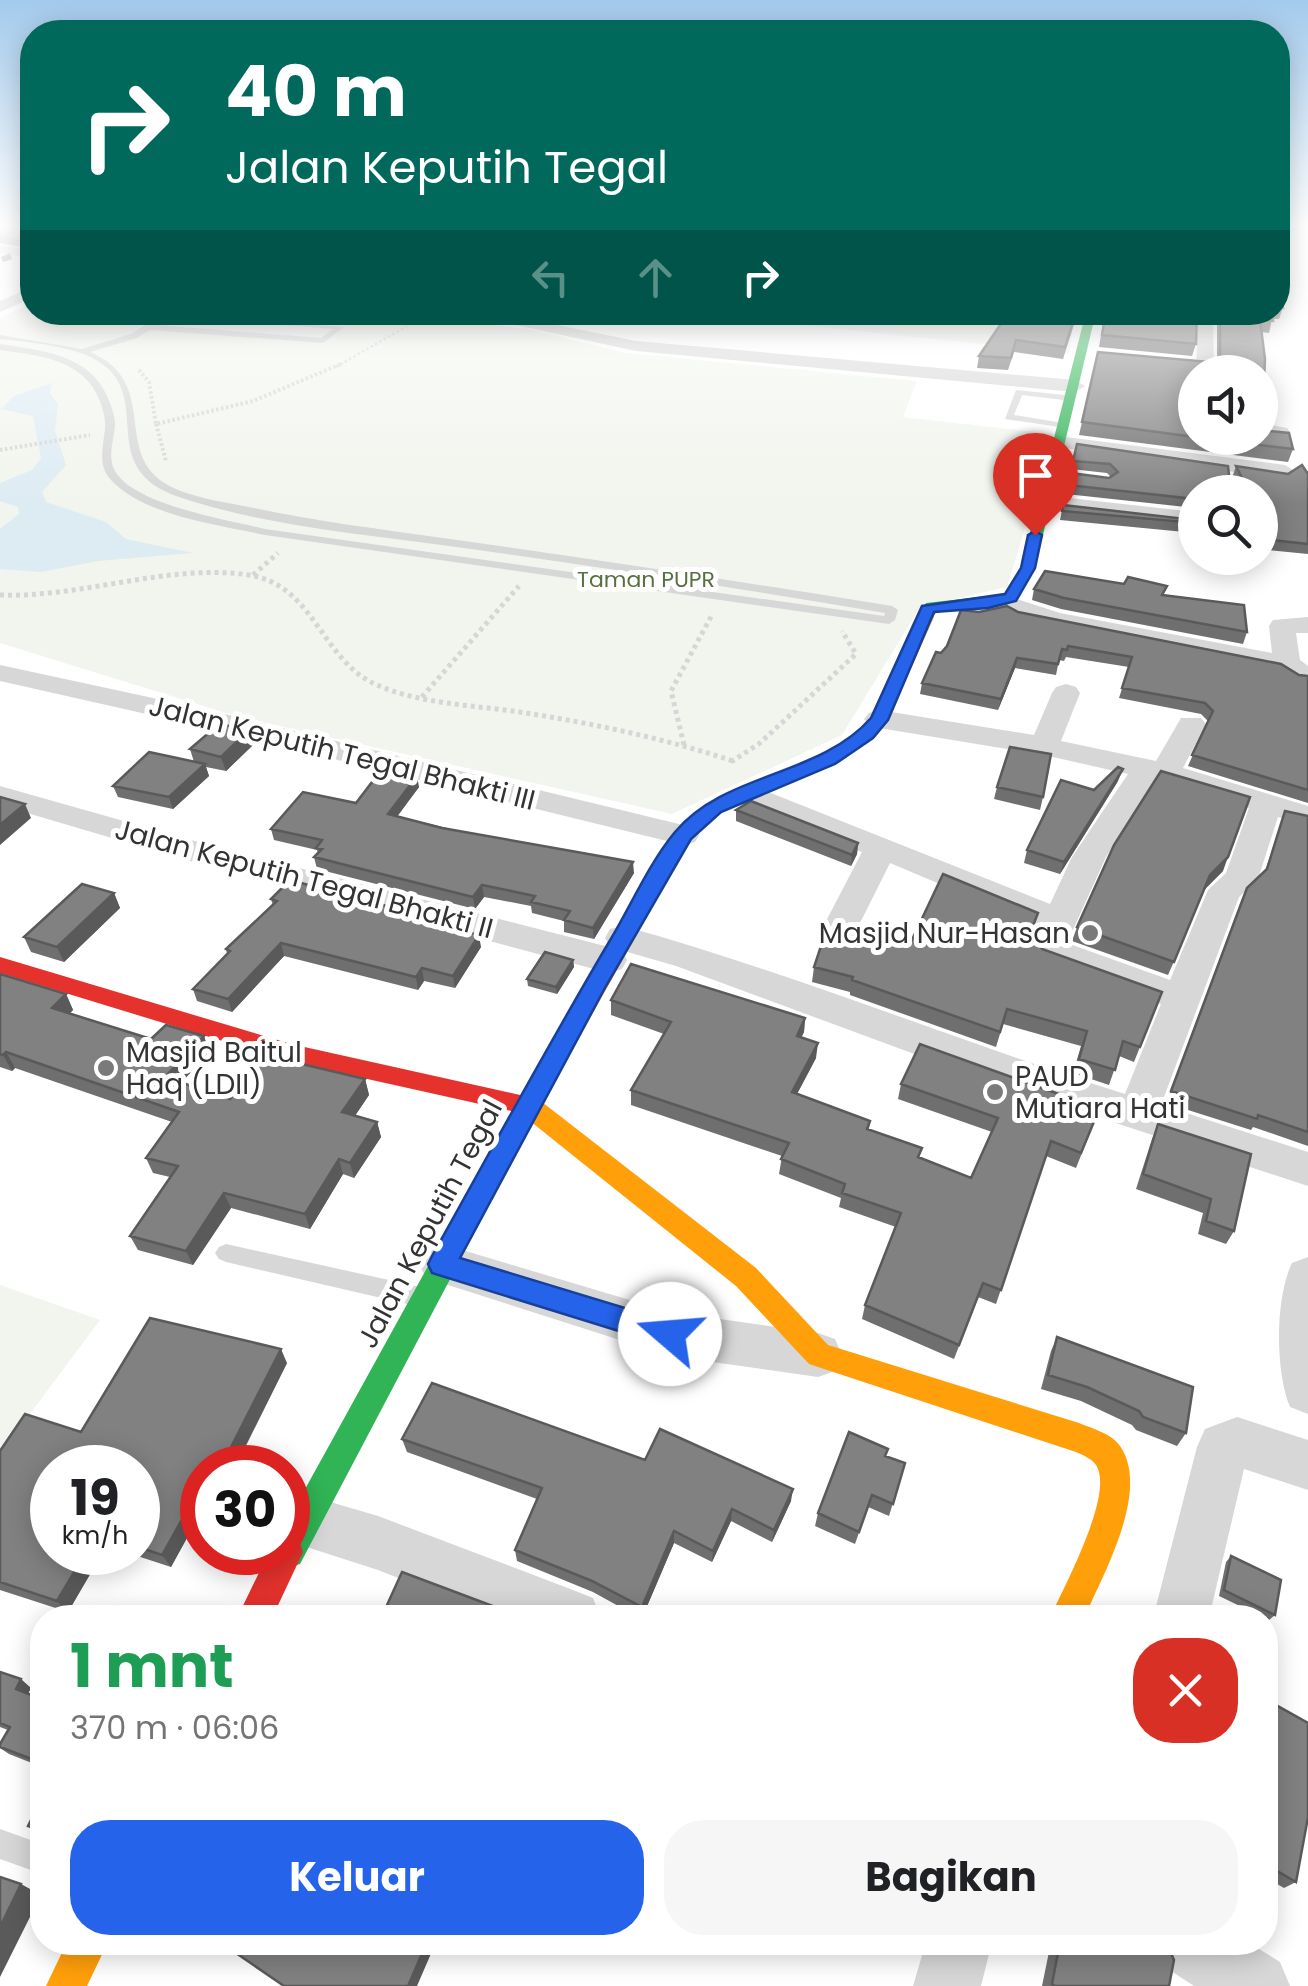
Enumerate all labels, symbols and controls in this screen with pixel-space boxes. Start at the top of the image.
text: 40 m [225,42,407,141]
icon: right [60,60,190,190]
text: Jalan Keputih Tegal [225,136,668,199]
icon: left [523,250,578,305]
icon: ahead [628,250,683,305]
icon: right [733,250,788,305]
map controls [1178,355,1278,575]
button: sound [1178,355,1278,455]
pin [993,433,1078,536]
icon: arrive [1008,448,1063,503]
button: search [1178,475,1278,575]
park label: Taman PUPR [577,564,715,595]
street label: Jalan Keputih Tegal Bhakti III [145,686,539,820]
street label: Jalan Keputih Tegal Bhakti II [111,810,497,948]
place label: Masjid Nur-Hasan [819,914,1070,953]
marker: Masjid Nur-Hasan [1079,922,1101,944]
place label: Masjid Baitul Haq (LDII) [126,1033,302,1104]
marker: Masjid Baitul Haq (LDII) [95,1057,117,1079]
place label: PAUD Mutiara Hati [1015,1057,1185,1128]
marker: PAUD Mutiara Hati [984,1081,1006,1103]
street label: Jalan Keputih Tegal [348,1093,512,1355]
position arrow [618,1282,722,1386]
speed limit sign: 30 [180,1445,310,1575]
text: 19 [70,1462,120,1533]
text: km/h [62,1518,128,1553]
text: 1 mnt [70,1624,234,1708]
button: close [1133,1638,1238,1743]
text: 370 m · 06:06 [70,1705,279,1750]
button: Keluar [70,1820,644,1935]
button: Bagikan [664,1820,1238,1935]

